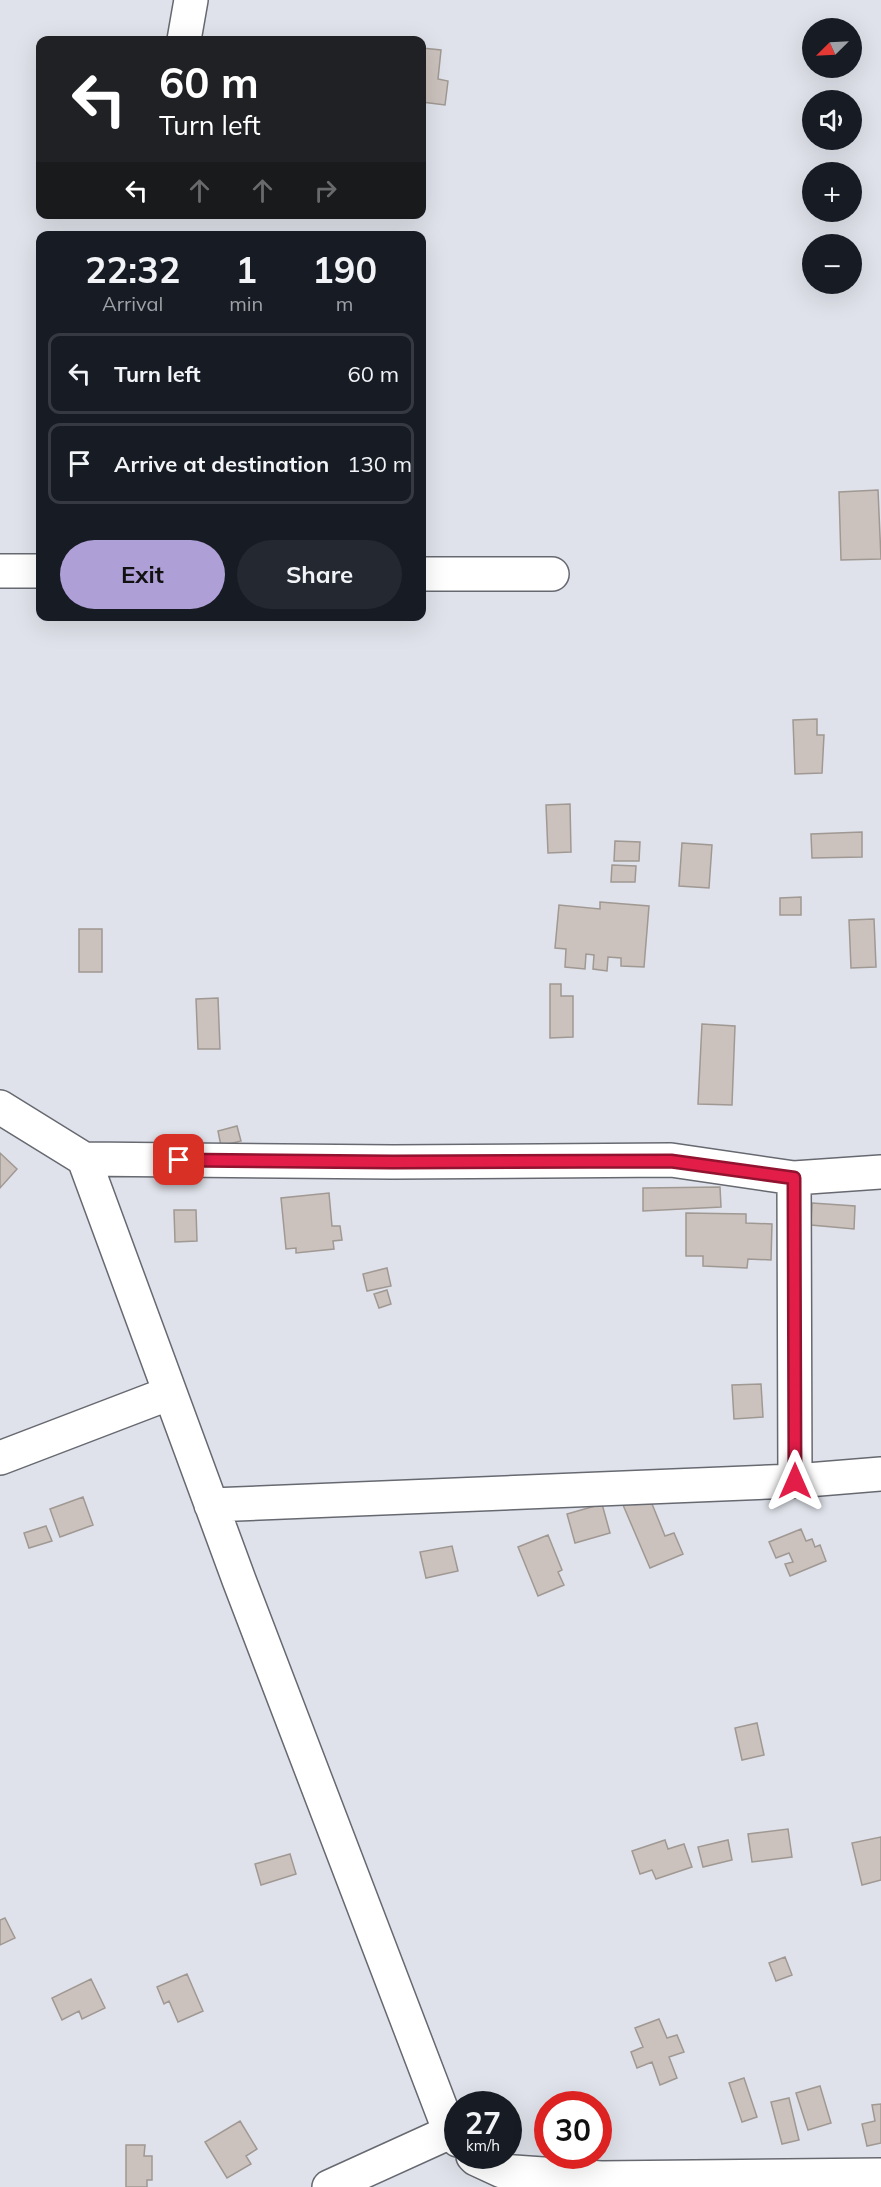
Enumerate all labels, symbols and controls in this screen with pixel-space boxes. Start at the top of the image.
north arrow [802,18,862,78]
map controls [802,18,862,294]
text: 60 m [159,56,259,109]
icon: left [60,60,138,138]
button: sound [802,90,862,150]
text: Turn left [159,108,261,142]
button: + [802,162,862,222]
icon: left [120,174,153,207]
icon: ahead [183,174,216,207]
icon: ahead [246,174,279,207]
icon: right [309,174,342,207]
button: − [802,234,862,294]
text: 22:32 [85,247,180,292]
text: 1 [235,247,257,292]
text: 190 [312,247,377,292]
text: Arrival [102,291,163,316]
text: min [229,291,263,316]
text: m [336,291,353,316]
icon: left [63,357,96,390]
text: Turn left [114,360,201,388]
text: 60 m [348,360,399,388]
icon: arrive [63,447,96,480]
text: Arrive at destination [114,450,329,478]
text: 130 m [347,450,412,478]
button: Exit [60,540,225,609]
button: Share [237,540,402,609]
pin [153,1134,204,1185]
icon: arrive [162,1143,195,1176]
position arrow [763,1449,827,1513]
speed limit sign: 30 [534,2091,612,2169]
text: 27 [465,2104,501,2142]
text: km/h [466,2136,500,2155]

